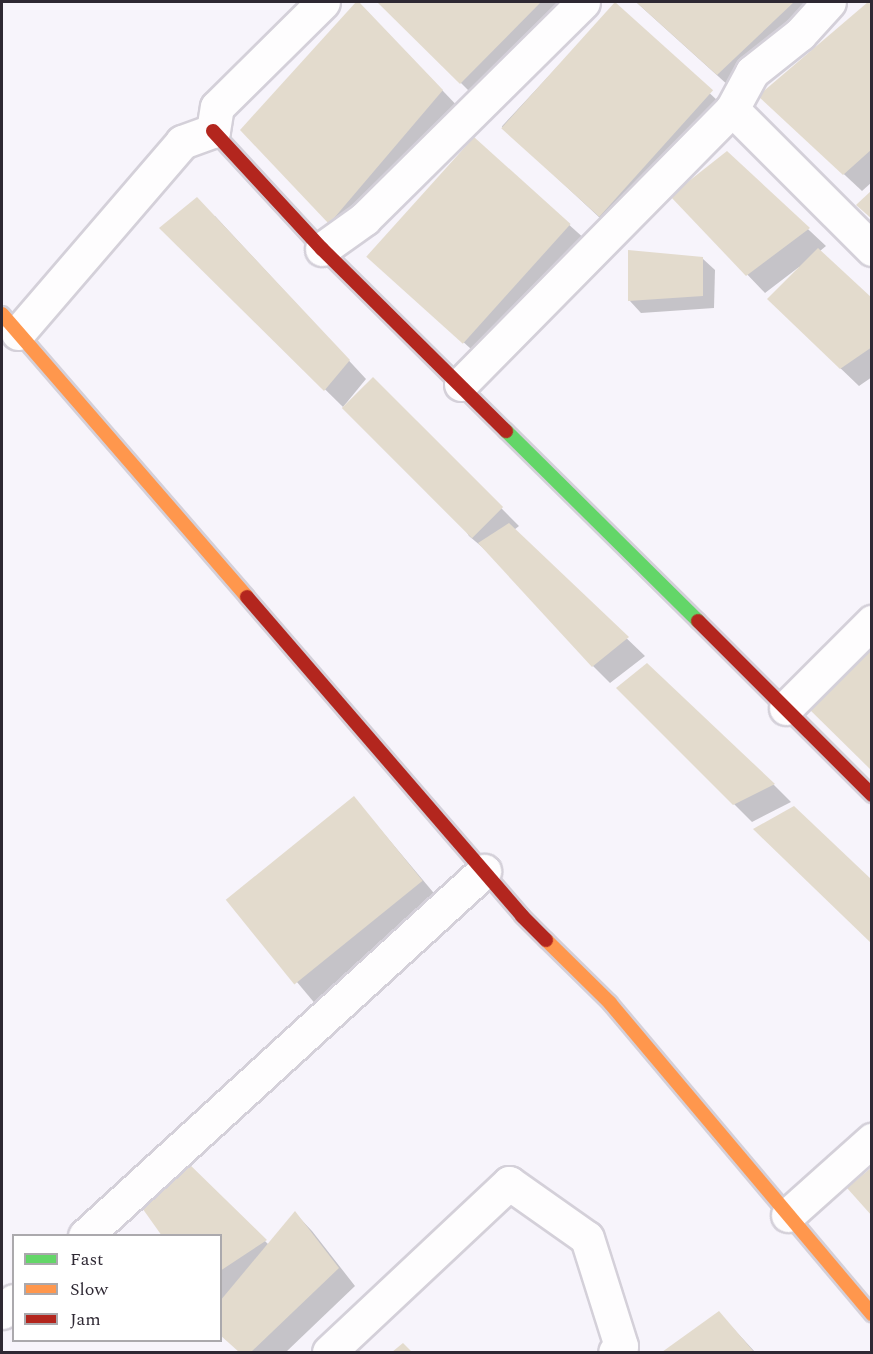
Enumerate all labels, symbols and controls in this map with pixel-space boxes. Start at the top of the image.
legend [12,1234,222,1342]
text: Fast [70,1246,103,1273]
text: Slow [70,1276,108,1303]
text: Jam [70,1306,101,1333]

